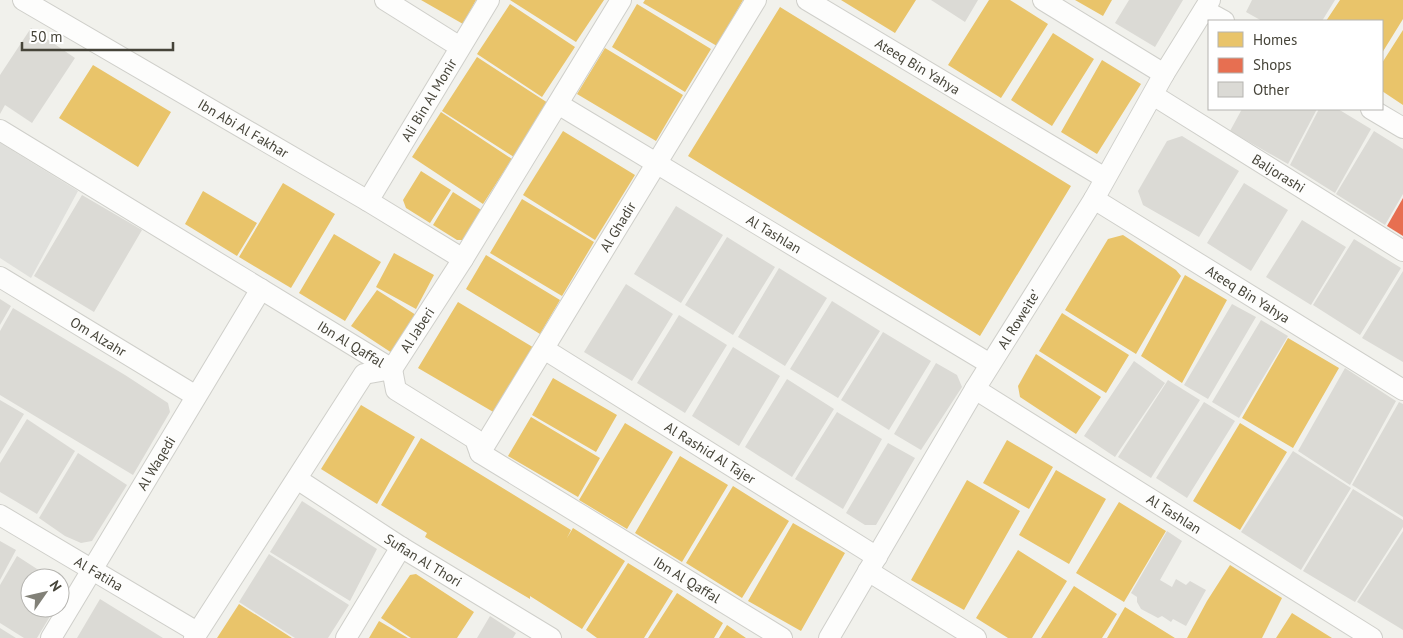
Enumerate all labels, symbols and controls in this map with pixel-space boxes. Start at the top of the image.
scale bar [22,20,174,52]
legend [1208,20,1383,110]
text: 50 m [30,27,63,46]
text: Homes [1253,30,1297,49]
street label: Ateeq Bin Yahya [872,34,963,98]
street label: Ali Bin Al Monir [397,55,461,145]
text: Shops [1253,55,1292,74]
text: Other [1253,80,1289,99]
street label: Ibn Abi Al Fakhar [195,95,292,162]
street label: Baljorashi [1249,150,1309,197]
street label: Al Ghadir [596,198,640,255]
street label: Al Tashlan [743,210,805,257]
street label: Ateeq Bin Yahya [1203,261,1293,327]
street label: Al Roweite' [993,286,1044,352]
street label: Al Jaberi [396,304,438,356]
street label: Om Alzahr [67,313,130,361]
street label: Ibn Al Qaffal [314,317,388,371]
street label: Al Rashid Al Tajer [661,418,759,488]
street label: Al Waqedi [133,433,179,493]
street label: Al Tashlan [1143,490,1205,538]
street label: Sufian Al Thori [381,530,465,591]
street label: Al Fatiha [71,552,126,595]
street label: Ibn Al Qaffal [650,552,724,607]
north arrow [20,568,70,618]
text: N [46,577,66,595]

